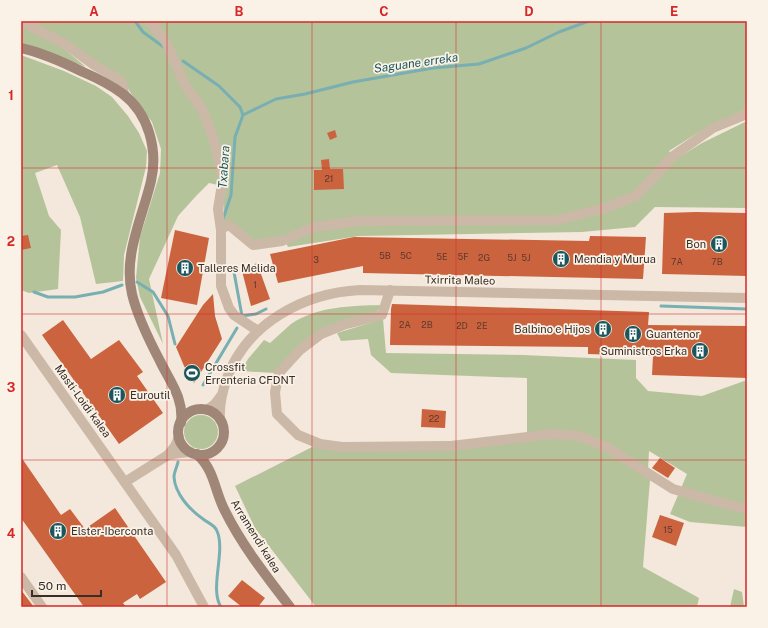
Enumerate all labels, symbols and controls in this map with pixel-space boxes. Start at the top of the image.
text: A [89,4,99,19]
text: B [235,4,244,19]
text: C [379,4,389,19]
text: D [524,4,534,19]
text: E [670,4,678,19]
water label: Saguane erreka [373,50,459,76]
text: 1 [8,88,14,103]
water label: Txabara [216,145,232,189]
house number: 21 [324,173,334,184]
text: 2 [7,234,15,249]
building icon: Bon [709,234,729,254]
place label: Bon [686,238,706,250]
building icon: Mendia y Murua [551,249,571,269]
house number: 5B [379,250,391,261]
house number: 5C [400,250,412,261]
house number: 5E [436,251,448,262]
house number: 5F [457,251,469,262]
house number: 2G [478,252,490,263]
house number: 5J [507,252,517,263]
house number: 5J [521,252,531,263]
place label: Mendia y Murua [574,253,656,265]
house number: 3 [313,254,319,265]
house number: 7A [671,256,684,267]
house number: 7B [711,256,723,267]
building icon: Talleres Melida [175,258,195,278]
place label: Talleres Melida [198,262,276,274]
street label: Txirrita Maleo [425,273,495,287]
house number: 1 [253,279,257,290]
house number: 2A [399,319,411,330]
house number: 2B [421,319,433,330]
building icon: Balbino e Hijos [593,319,613,339]
house number: 2D [456,320,468,331]
house number: 2E [477,320,488,331]
place label: Balbino e Hijos [514,323,590,335]
building icon: Guantenor [623,324,643,344]
place label: Guantenor [646,328,700,340]
building icon: Suministros Erka [690,341,710,361]
place label: Suministros Erka [600,345,687,357]
place label: Crossfit Errenteria CFDNT [205,361,296,386]
street label: Masti-Loidi kalea [53,362,113,440]
sports icon: Crossfit Errenteria CFDNT [182,363,202,383]
text: 3 [7,380,16,395]
building icon: Euroutil [107,385,127,405]
place label: Euroutil [130,389,170,401]
house number: 22 [429,413,439,424]
street label: Arramendi kalea [229,497,283,575]
building icon: Elster-Iberconta [48,521,68,541]
house number: 15 [663,524,673,535]
place label: Elster-Iberconta [71,525,153,537]
text: 4 [7,526,16,541]
scale bar [32,572,101,598]
text: 50 m [38,579,66,593]

